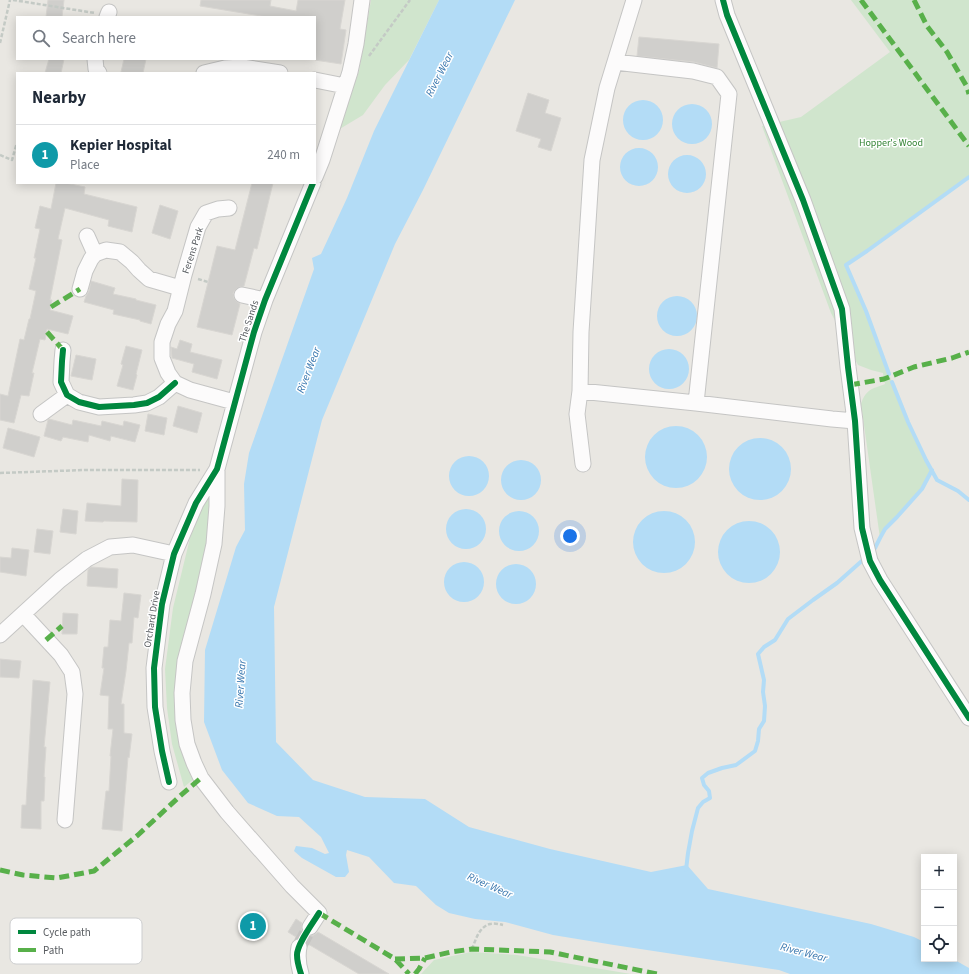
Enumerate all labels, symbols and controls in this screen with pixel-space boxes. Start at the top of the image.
search box [16,16,316,60]
icon: search [30,27,52,49]
text: Search here [62,28,136,49]
water label: River Wear [422,48,458,99]
text: Nearby [32,86,86,110]
text: Kepier Hospital [70,135,172,156]
park label: Hopper's Wood [859,136,923,150]
text: 1 [42,146,48,164]
text: 240 m [267,146,300,164]
text: Place [70,156,99,174]
street label: Ferens Park [179,225,207,276]
street label: The Sands [236,299,262,344]
water label: River Wear [293,344,325,395]
your location [560,526,580,546]
street label: Orchard Drive [141,590,163,649]
water label: River Wear [231,658,250,709]
map controls [921,854,957,962]
button: + [921,854,957,890]
water label: River Wear [465,869,516,903]
button: − [921,890,957,926]
pin: 1 [240,911,266,941]
legend [10,918,142,964]
text: Cycle path [43,925,91,940]
button: locate [921,926,957,962]
water label: River Wear [779,939,830,966]
text: Path [43,943,64,958]

